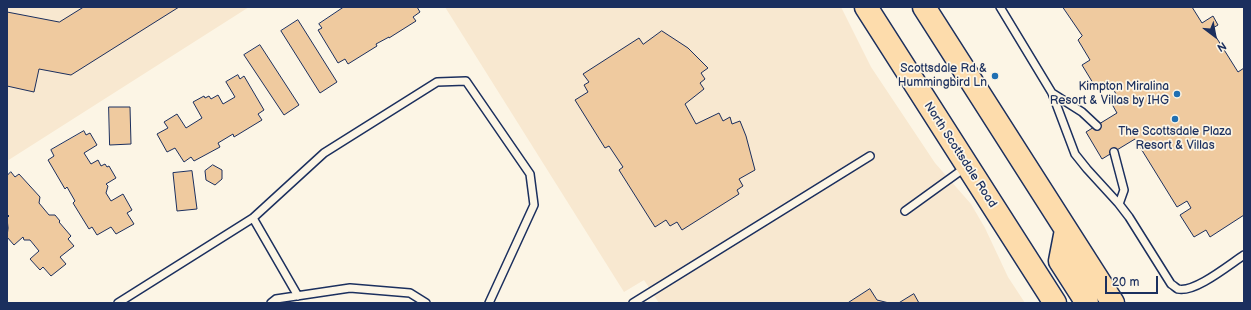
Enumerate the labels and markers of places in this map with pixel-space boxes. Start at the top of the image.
place label: Scottsdale Rd & Hummingbird Ln [898,62,987,90]
marker: Scottsdale Rd & Hummingbird Ln [990,71,1000,81]
place label: Kimpton Miralina Resort & Villas by IHG [1050,80,1169,108]
marker: Kimpton Miralina Resort & Villas by IHG [1172,89,1182,99]
marker: The Scottsdale Plaza Resort & Villas [1170,114,1180,124]
place label: The Scottsdale Plaza Resort & Villas [1118,125,1232,153]

